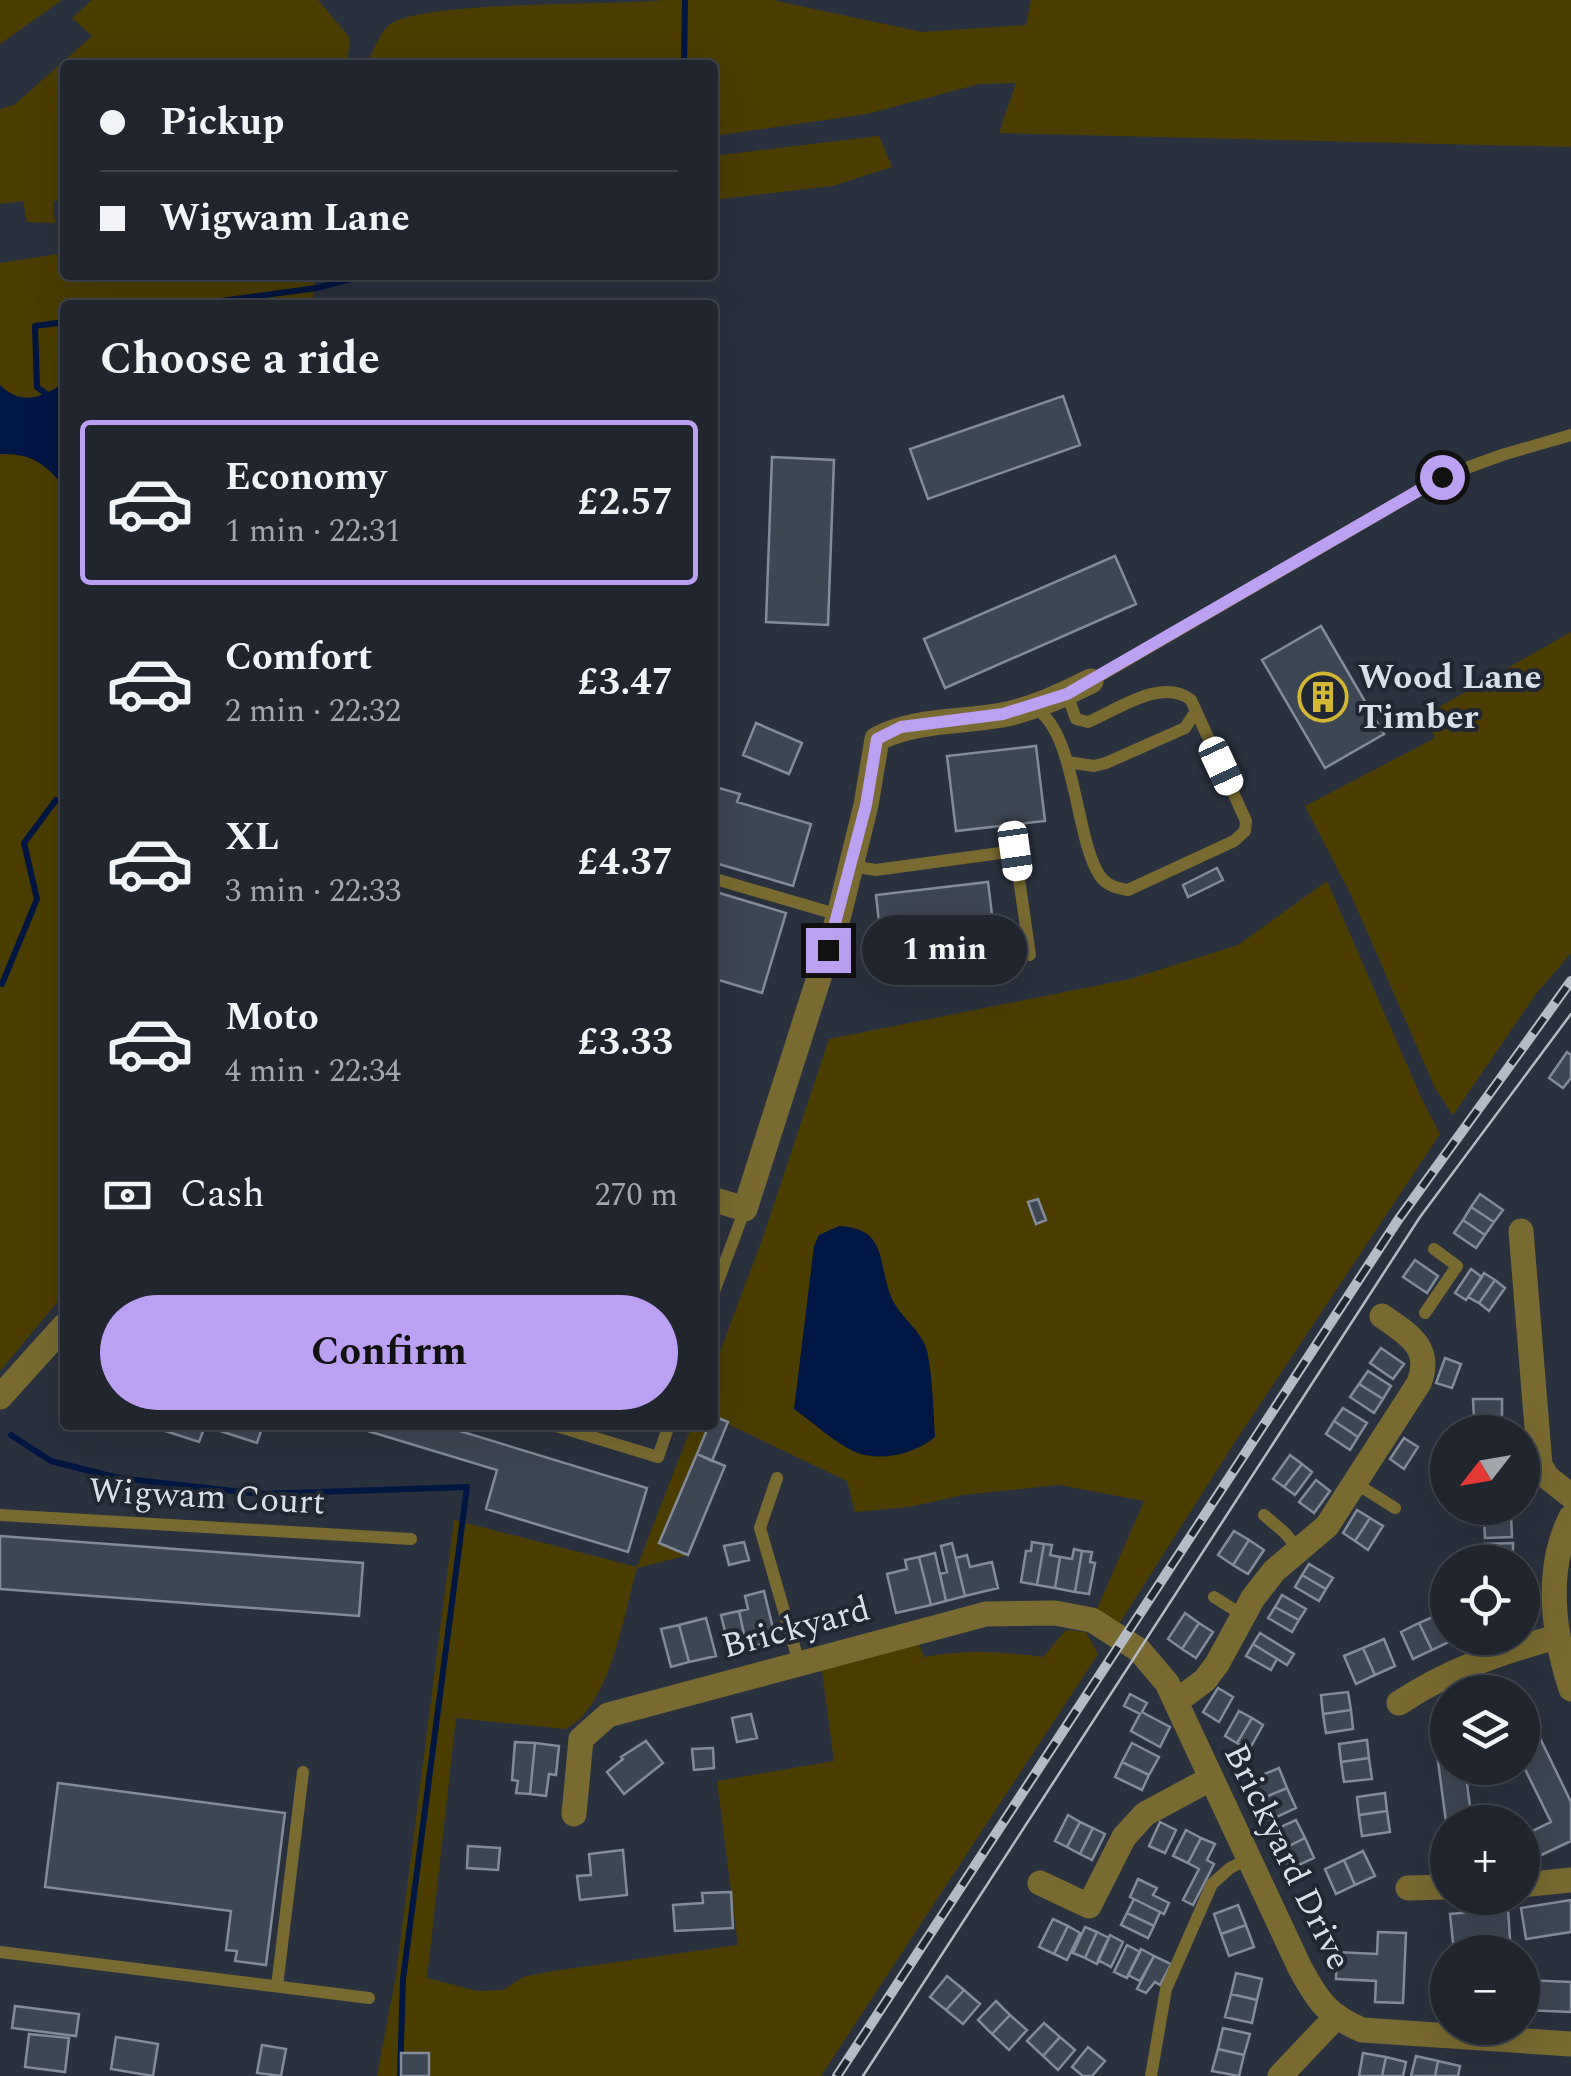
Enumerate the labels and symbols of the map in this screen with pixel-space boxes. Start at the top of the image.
route start [1420,455,1465,500]
place label: Wood Lane Timber [1358,651,1542,744]
building icon: Wood Lane Timber [1297,671,1349,723]
car [1195,732,1247,800]
car [996,819,1034,883]
callout: 1 min [863,915,1028,985]
route end [806,928,851,973]
north arrow [1430,1415,1540,1525]
street label: Wigwam Court [87,1464,327,1530]
street label: Brickyard [716,1583,876,1673]
street label: Brickyard Drive [1209,1735,1365,1979]

